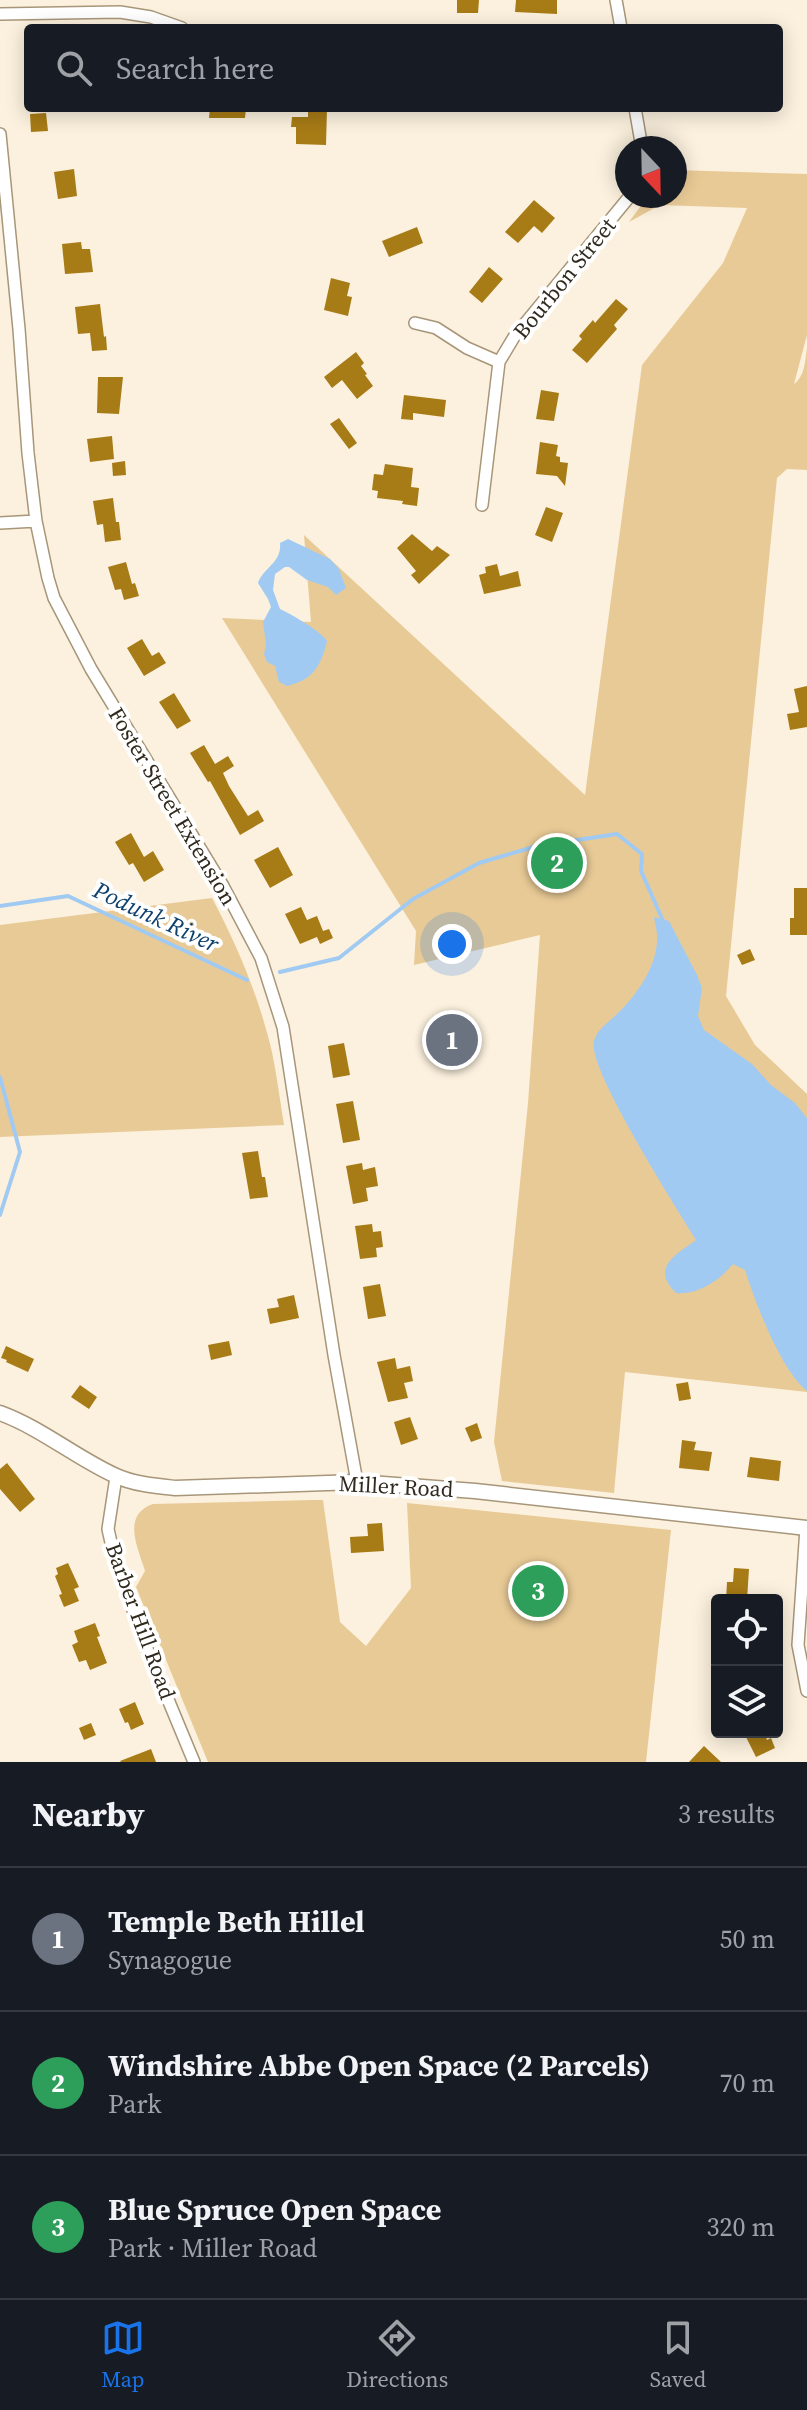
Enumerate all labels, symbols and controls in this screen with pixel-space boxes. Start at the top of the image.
search box [24,24,783,112]
icon: search [52,46,96,90]
text: Search here [116,48,274,89]
north arrow [615,136,687,208]
street label: Bourbon Street [506,211,623,345]
street label: Foster Street Extension [102,701,244,911]
pin: 2 [531,833,583,893]
water label: Podunk River [87,873,226,961]
your location [432,924,472,964]
pin: 1 [426,1010,478,1070]
street label: Miller Road [338,1468,455,1504]
street label: Barber Hill Road [99,1539,183,1704]
pin: 3 [512,1561,564,1621]
map controls [711,1594,783,1738]
button: locate [711,1594,783,1666]
button: layers [711,1666,783,1738]
text: Nearby [32,1791,145,1837]
text: 3 results [678,1796,775,1832]
text: Temple Beth Hillel [108,1901,365,1942]
text: 1 [51,1921,65,1957]
text: 50 m [720,1921,775,1957]
text: Synagogue [108,1942,232,1978]
text: Windshire Abbe Open Space (2 Parcels) [108,2045,650,2086]
text: 2 [51,2065,65,2101]
text: 70 m [720,2065,775,2101]
text: Park [108,2086,161,2122]
text: Blue Spruce Open Space [108,2189,441,2230]
text: 3 [51,2209,65,2245]
text: 320 m [707,2209,775,2245]
text: Park · Miller Road [108,2230,317,2266]
tab: Map [101,2316,145,2394]
tab: Directions [346,2316,448,2394]
tab: Saved [650,2316,706,2394]

